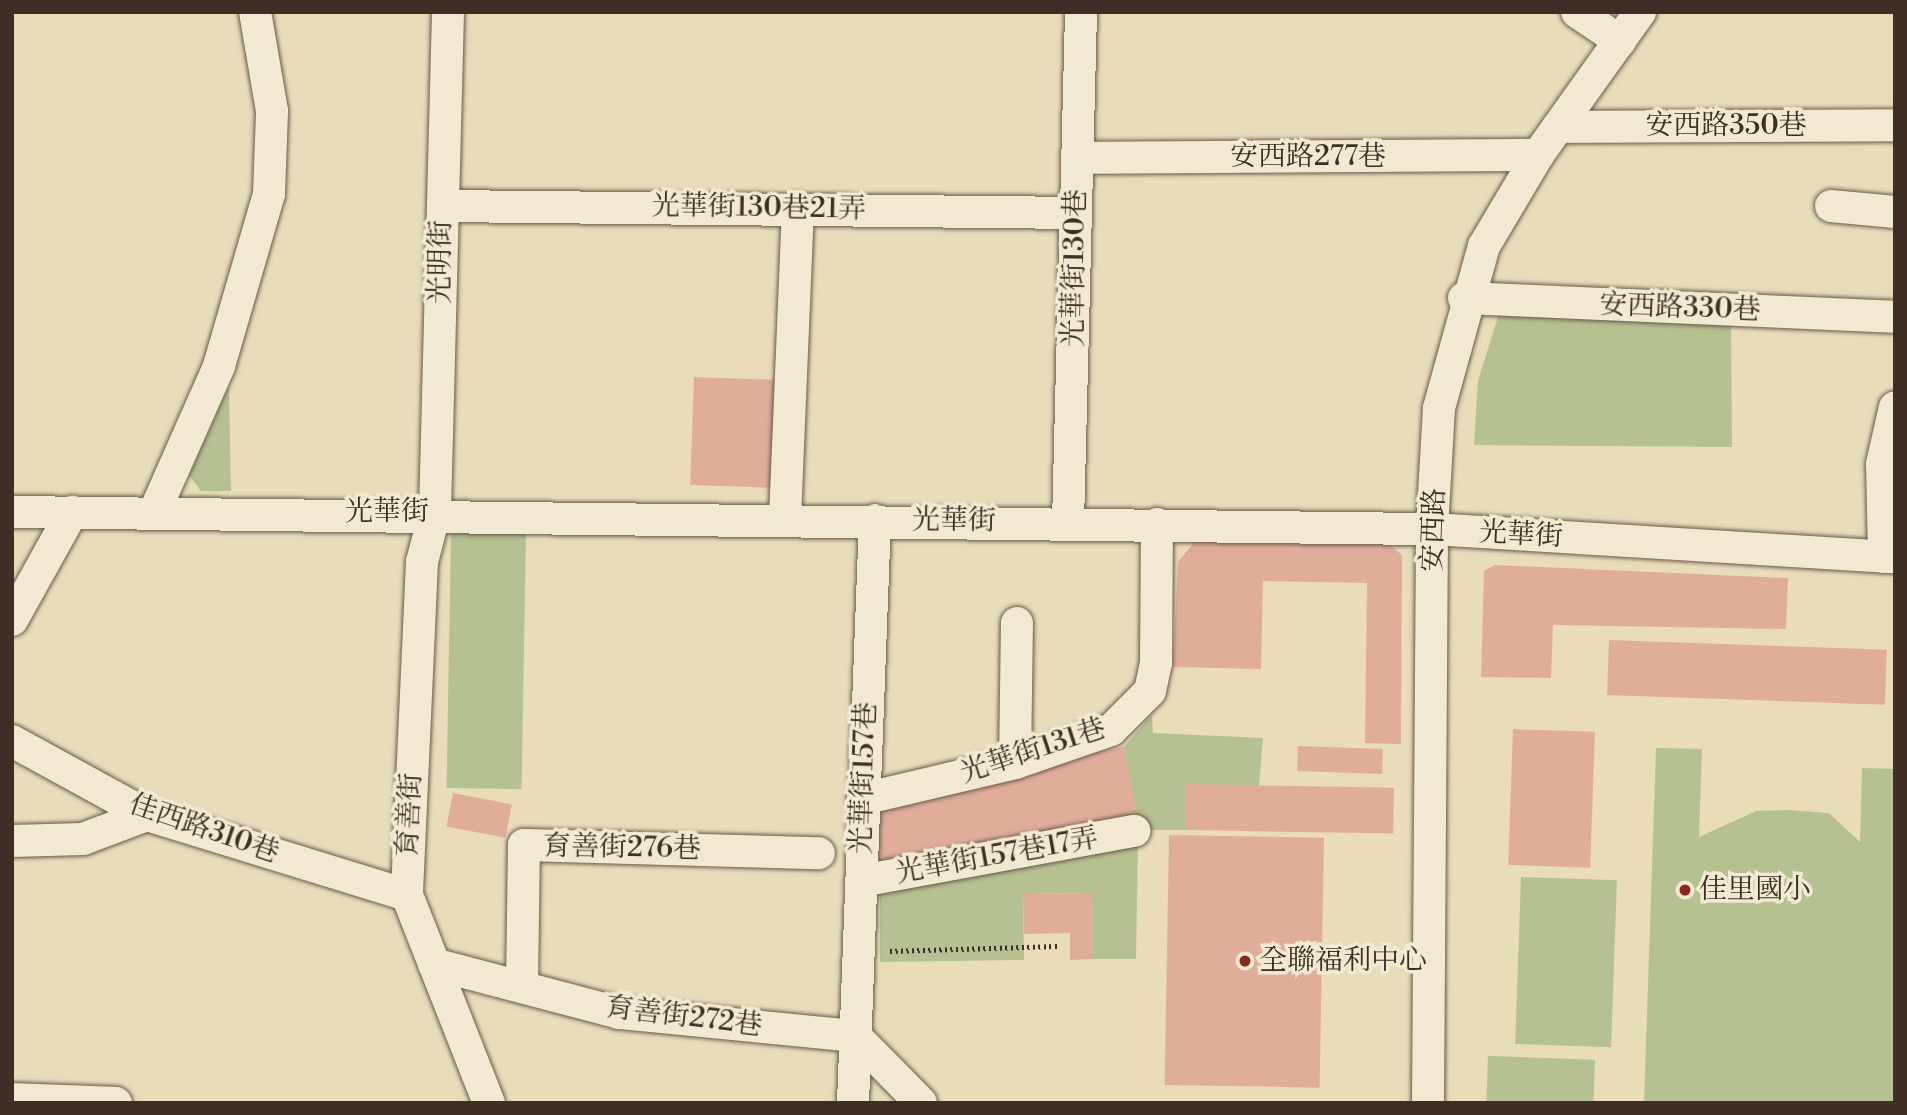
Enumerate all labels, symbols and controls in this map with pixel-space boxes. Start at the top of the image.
street label: 安西路350巷 [1645,109,1807,143]
street label: 安西路277巷 [1230,140,1386,174]
street label: 光華街130巷21弄 [651,189,867,227]
street label: 光華街130巷 [1057,189,1093,347]
street label: 光明街 [423,220,459,304]
street label: 安西路330巷 [1599,288,1761,328]
street label: 安西路 [1416,487,1452,573]
street label: 光華街 [345,495,429,529]
street label: 光華街 [912,503,996,539]
street label: 光華街 [1478,516,1564,554]
street label: 光華街157巷 [845,701,883,855]
street label: 光華街131巷 [956,712,1110,790]
street label: 育善街 [391,772,429,858]
street label: 佳西路310巷 [125,788,283,870]
street label: 光華街157巷17弄 [893,822,1101,890]
street label: 育善街276巷 [543,830,701,866]
place label: 佳里國小 [1699,873,1811,907]
marker: 佳里國小 [1677,882,1693,898]
place label: 全聯福利中心 [1259,944,1427,978]
marker: 全聯福利中心 [1237,953,1253,969]
street label: 育善街272巷 [604,991,764,1043]

